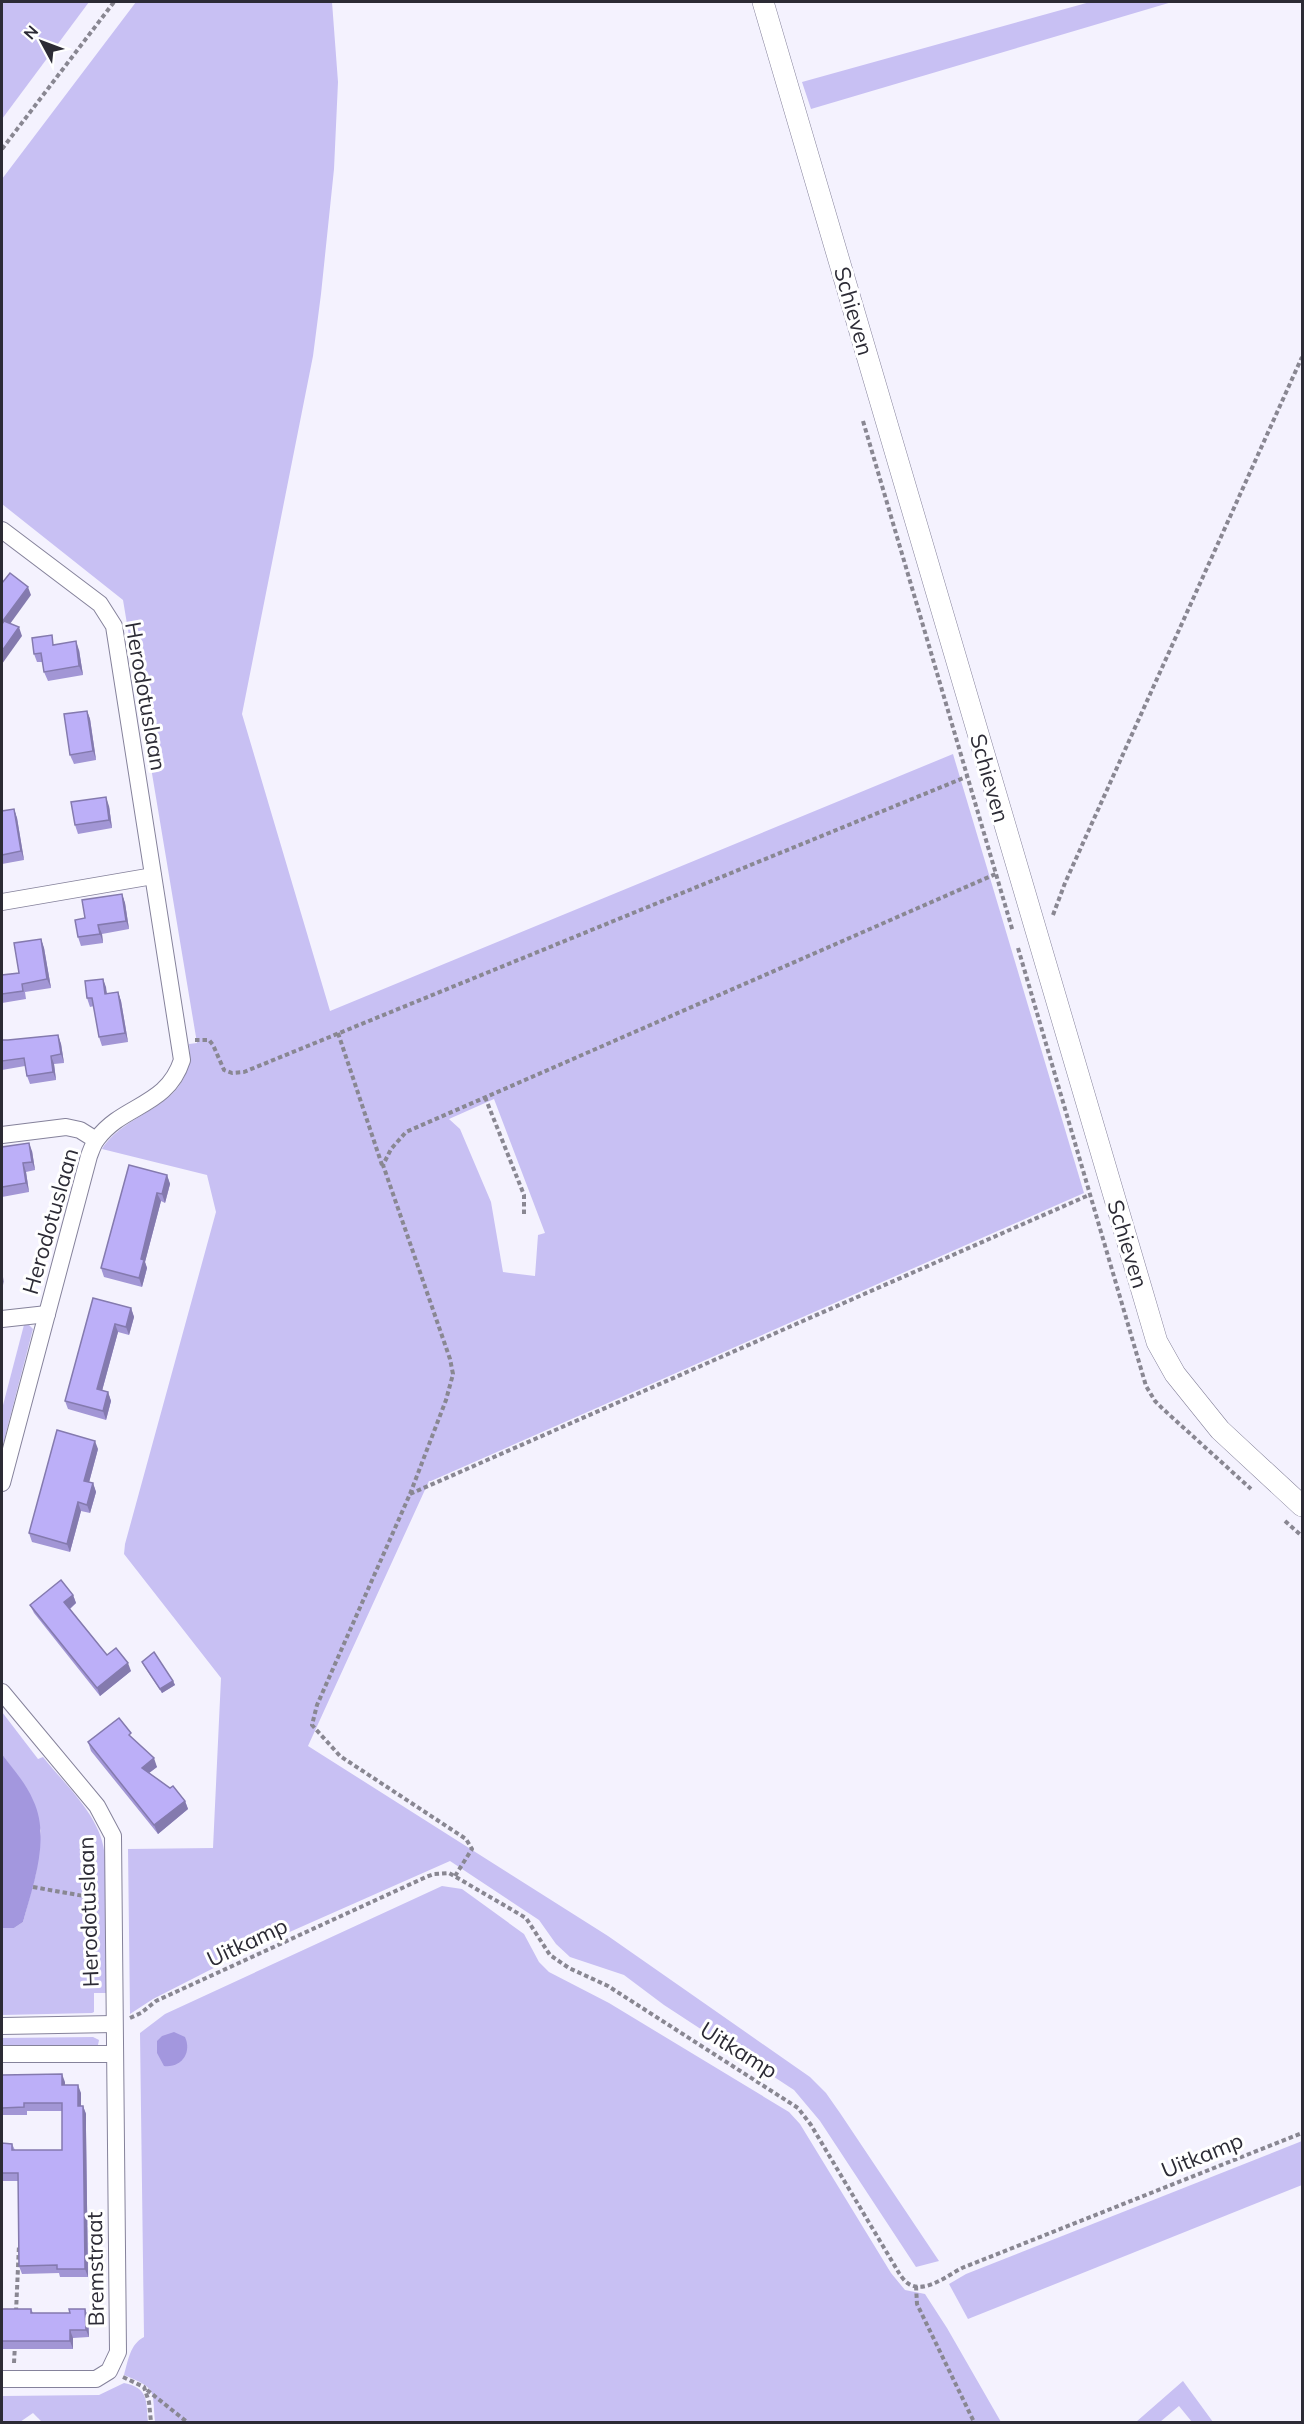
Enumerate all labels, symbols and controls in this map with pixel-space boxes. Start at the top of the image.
north arrow [12,12,72,72]
text: N [19,21,42,43]
street label: Schieven [828,263,880,359]
street label: Herodotuslaan [119,619,173,773]
street label: Schieven [964,730,1016,826]
street label: Herodotuslaan [16,1145,84,1297]
street label: Schieven [1101,1196,1155,1292]
street label: Herodotuslaan [71,1836,105,1988]
street label: Uitkamp [202,1911,292,1973]
street label: Uitkamp [695,2015,783,2085]
street label: Uitkamp [1157,2126,1247,2184]
street label: Bremstraat [80,2211,110,2327]

